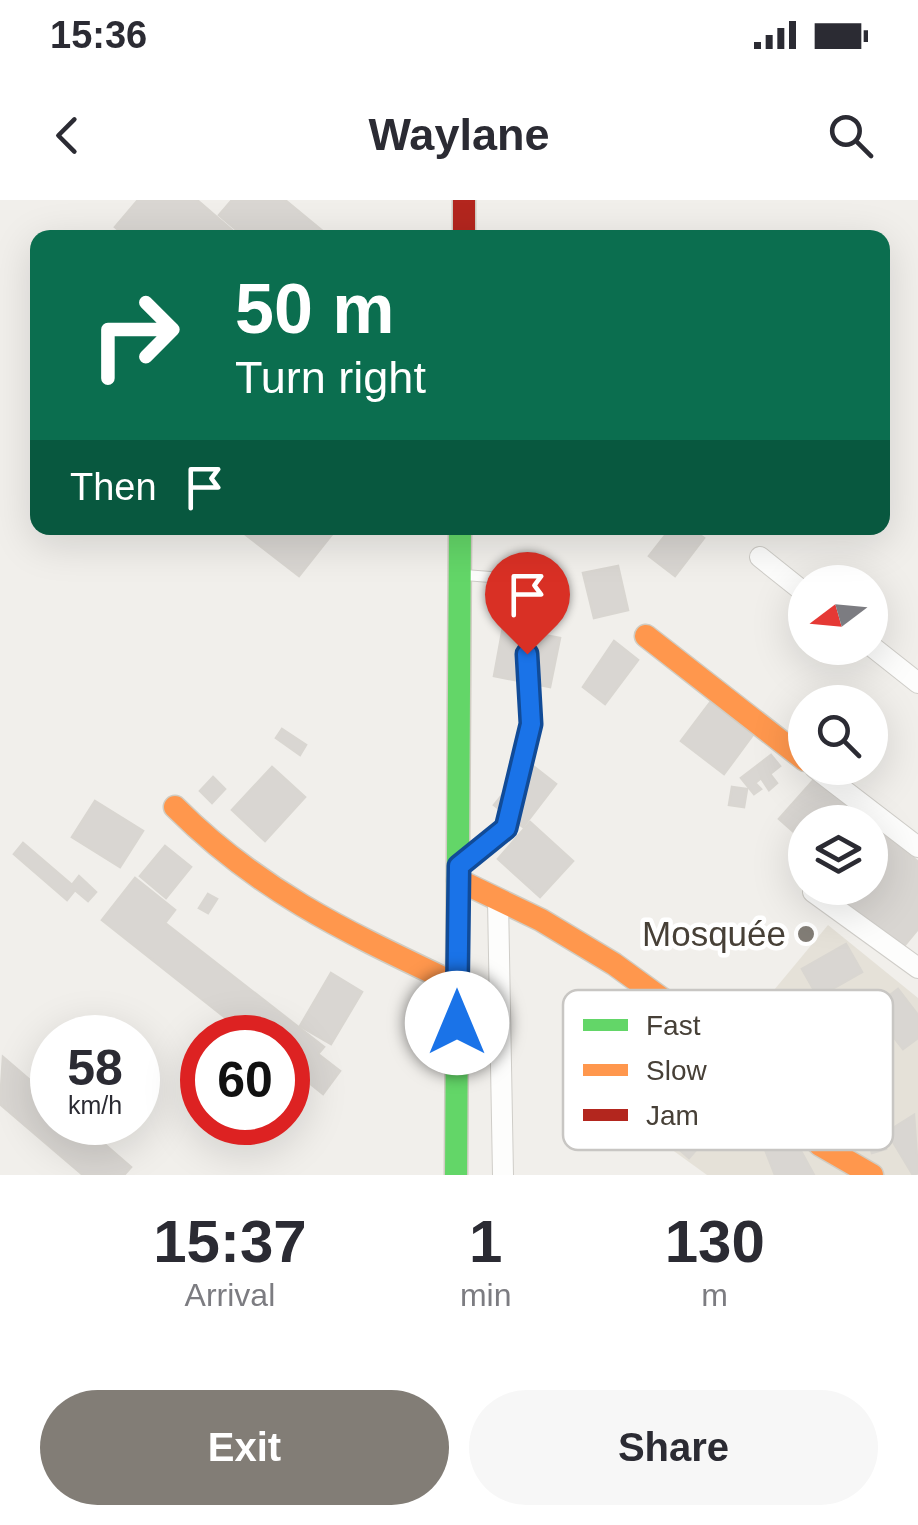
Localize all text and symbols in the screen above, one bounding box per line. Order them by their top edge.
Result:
text: 15:36 [50,14,147,56]
icon: back [40,108,95,163]
icon: search [823,108,878,163]
text: Waylane [369,109,549,160]
icon: right [70,270,200,400]
text: 50 m [235,270,395,348]
text: Turn right [235,352,426,403]
icon: arrive [177,460,232,515]
text: Then [70,466,157,508]
pin [485,552,570,655]
north arrow [788,565,888,665]
map controls [788,565,888,905]
icon: arrive [500,567,555,622]
button: search [788,685,888,785]
button: layers [788,805,888,905]
place label: Mosquée [642,914,786,953]
marker: Mosquée [795,923,817,945]
position arrow [405,971,509,1075]
legend [563,990,893,1150]
text: Fast [646,1010,701,1041]
speed limit sign: 60 [180,1015,310,1145]
text: 58 [67,1040,123,1096]
text: Slow [646,1055,707,1086]
text: km/h [68,1091,122,1119]
text: Jam [646,1100,699,1131]
text: 15:37 [153,1208,307,1275]
text: 1 [469,1208,502,1275]
text: 130 [665,1208,765,1275]
text: Arrival [185,1277,275,1313]
text: min [460,1277,511,1313]
text: m [701,1277,728,1313]
button: Exit [40,1390,449,1505]
button: Share [469,1390,878,1505]

